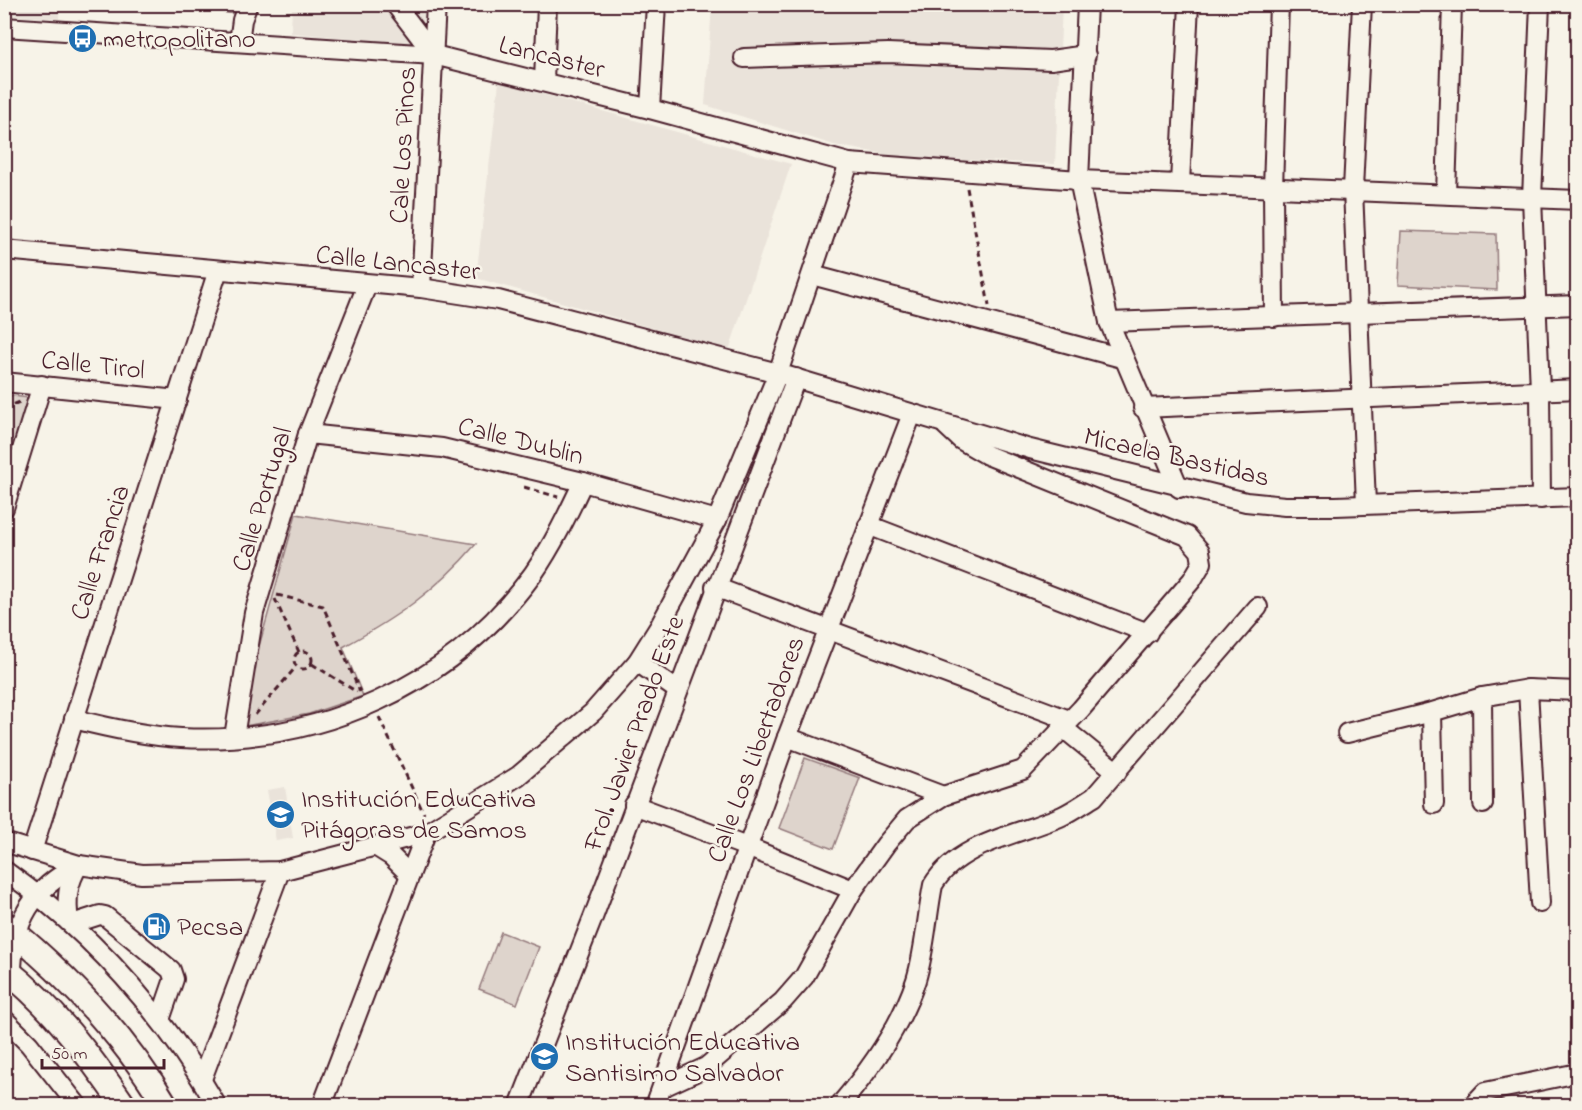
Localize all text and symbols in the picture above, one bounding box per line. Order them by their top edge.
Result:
place label: metropolitano [103,21,256,60]
bus stop icon: metropolitano [66,22,98,54]
street label: Lancaster [494,26,609,91]
street label: Cale Los Pinos [381,66,428,225]
street label: Calle Lancaster [314,236,482,293]
street label: Calle Tirol [39,342,146,391]
street label: Calle Dublin [453,408,588,477]
street label: Micaela Bastidas [1080,418,1273,499]
street label: Calle Portugal [223,423,304,577]
street label: Calle Francia [61,480,142,626]
street label: Frol. Javier Prado Este [574,610,696,858]
street label: Calle Los Libertadores [698,631,816,869]
place label: Institución Educativa Pitágoras de Samos [301,781,536,851]
school or university icon: Institución Educativa Pitágoras de Samos [264,798,296,830]
place label: Pecsa [177,909,243,948]
fuel station icon: Pecsa [140,910,172,942]
place label: Institución Educativa Santisimo Salvador [565,1024,800,1094]
scale bar [42,1032,164,1070]
school or university icon: Institución Educativa Santisimo Salvador [528,1041,560,1073]
text: 50 m [51,1042,88,1068]

